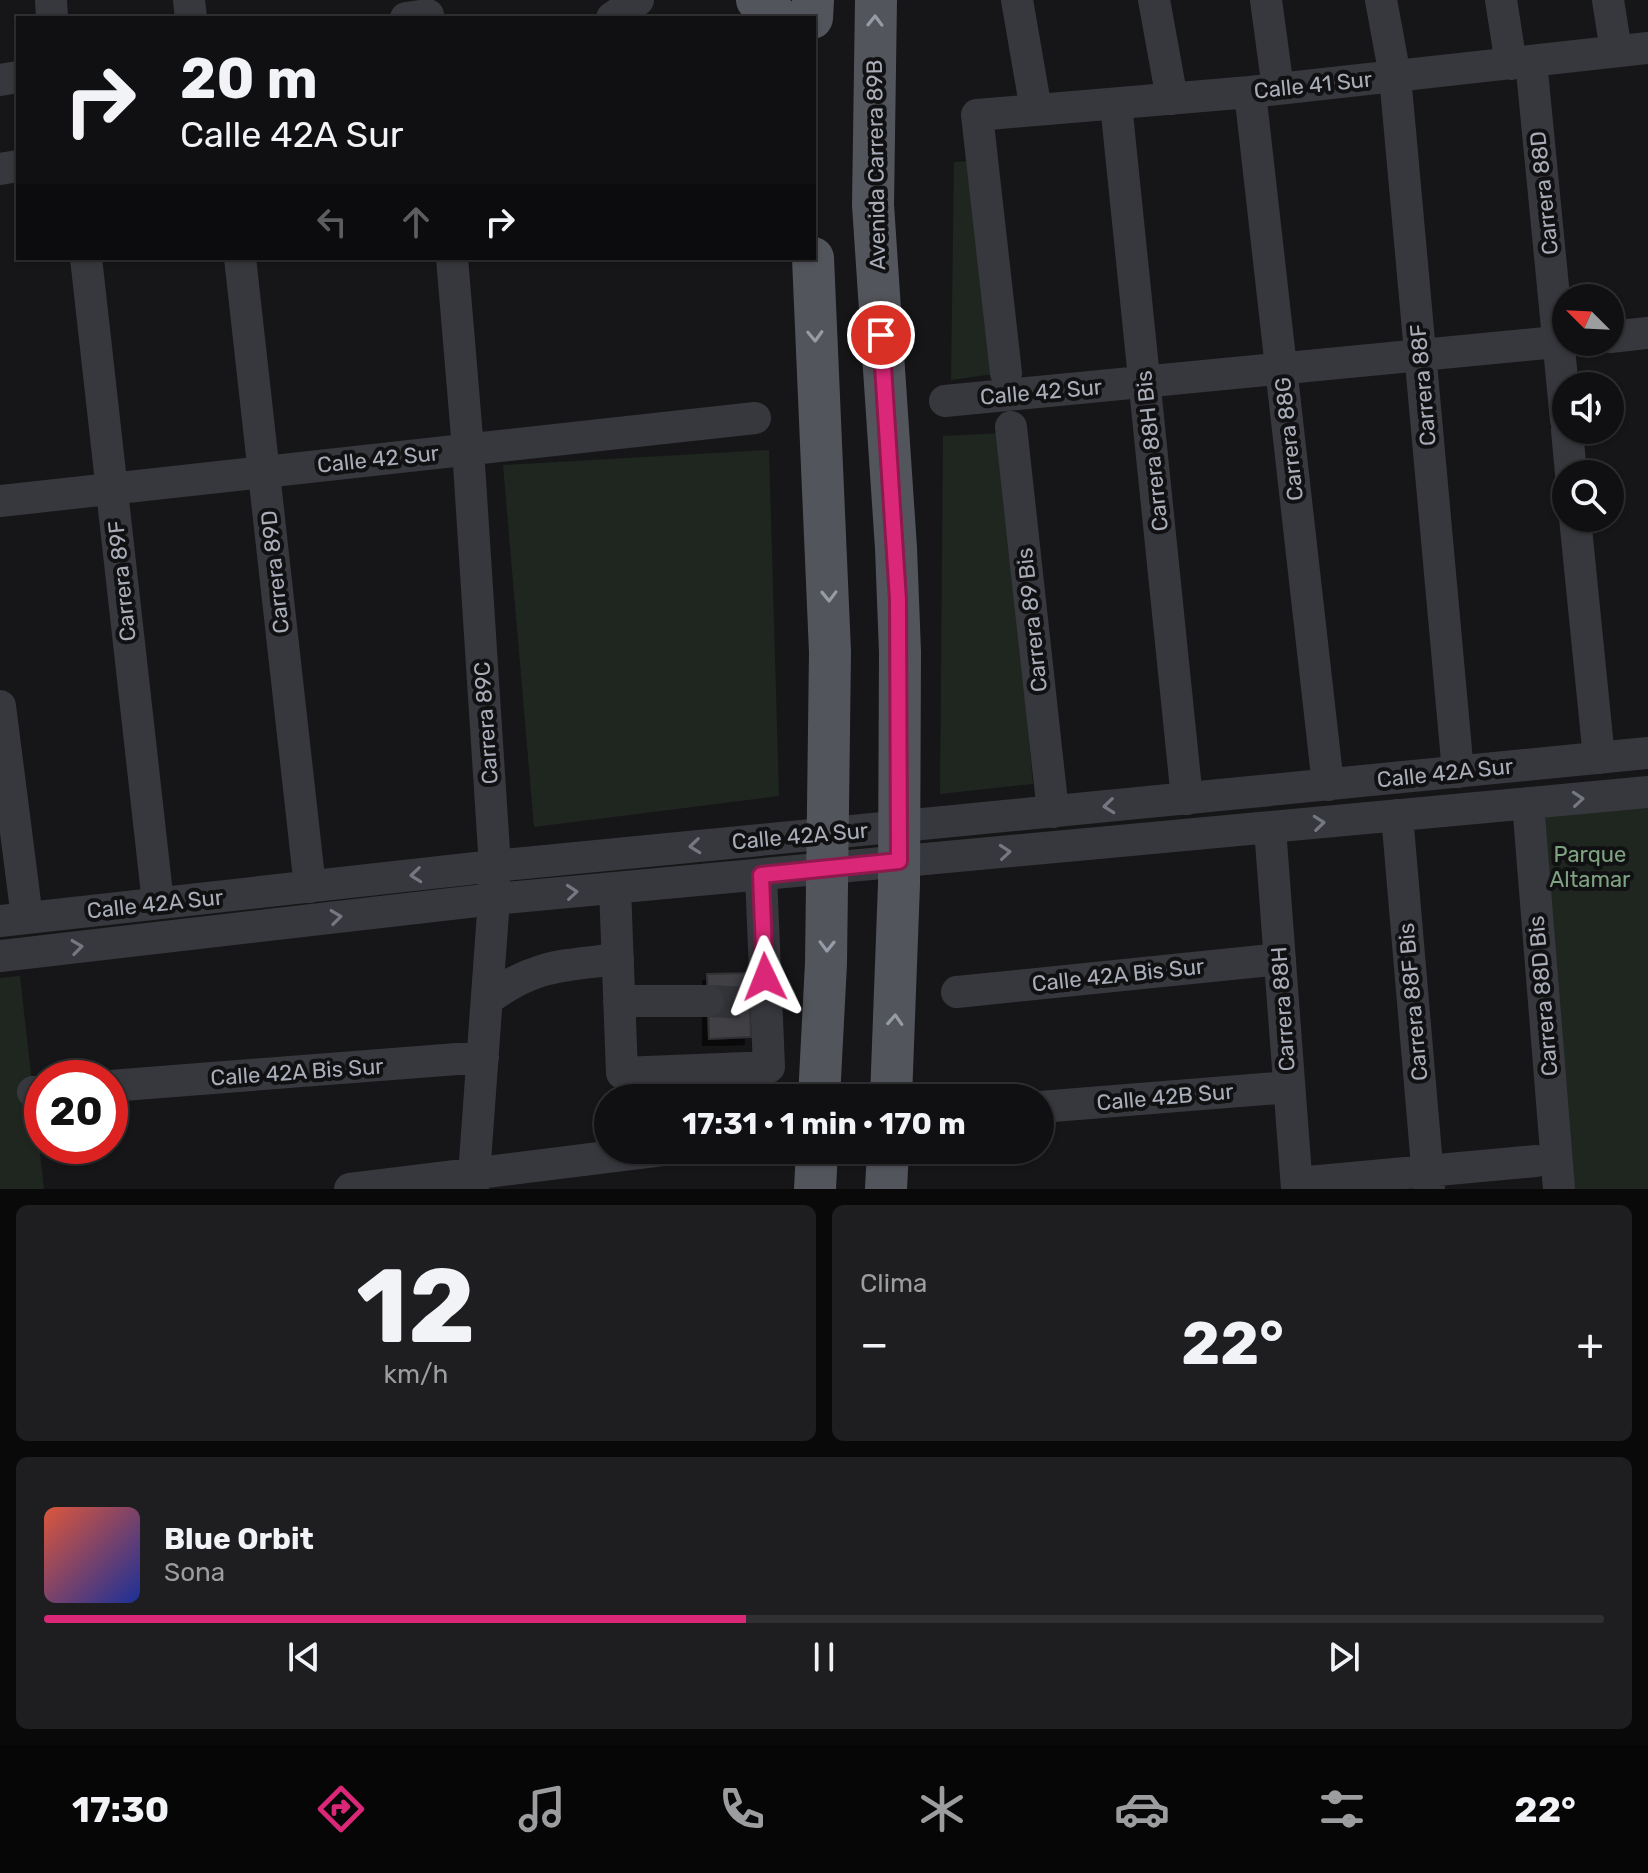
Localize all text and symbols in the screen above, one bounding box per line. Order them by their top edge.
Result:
one-way arrow [867,14,884,27]
text: 20 m [180,46,318,112]
icon: right [48,48,152,152]
street label: Avenida Carrera 89B [861,60,891,270]
street label: Calle 41 Sur [1253,65,1374,105]
text: Calle 42A Sur [180,113,404,156]
street label: Carrera 88D [1524,130,1564,256]
icon: left [310,200,354,244]
icon: ahead [394,200,438,244]
icon: right [478,200,522,244]
north arrow [1552,284,1624,356]
map controls [1552,284,1624,532]
pin [847,301,915,369]
icon: arrive [859,313,903,357]
street label: Carrera 88F [1404,323,1442,447]
one-way arrow [807,330,824,343]
street label: Carrera 88H Bis [1130,369,1174,533]
button: sound [1552,372,1624,444]
street label: Calle 42 Sur [979,373,1104,411]
street label: Carrera 88G [1269,376,1309,502]
street label: Calle 42 Sur [316,439,441,479]
button: search [1552,460,1624,532]
street label: Carrera 89D [255,509,295,635]
street label: Carrera 89F [102,519,142,643]
street label: Carrera 89 Bis [1011,546,1053,694]
one-way arrow [820,590,837,603]
street label: Carrera 89C [468,661,504,785]
street label: Calle 42A Sur [1376,752,1515,794]
one-way arrow [1572,790,1585,807]
one-way arrow [1102,798,1115,815]
one-way arrow [1313,814,1326,831]
street label: Calle 42A Sur [731,817,870,855]
one-way arrow [688,837,701,854]
park label: Parque Altamar [1550,841,1631,893]
one-way arrow [999,844,1012,861]
one-way arrow [409,866,422,883]
street label: Calle 42A Sur [86,883,225,925]
one-way arrow [566,884,579,901]
one-way arrow [330,909,343,926]
street label: Carrera 88D Bis [1523,915,1563,1077]
street label: Carrera 88F Bis [1393,922,1433,1082]
position arrow [723,935,807,1019]
one-way arrow [71,939,84,956]
one-way arrow [818,940,835,953]
street label: Carrera 88H [1265,946,1301,1072]
street label: Calle 42A Bis Sur [1030,952,1206,997]
one-way arrow [886,1013,903,1026]
street label: Calle 42A Bis Sur [210,1052,385,1092]
speed limit sign: 20 [24,1060,128,1164]
street label: Calle 42B Sur [1096,1078,1235,1116]
text: 17:31 · 1 min · 170 m [682,1106,966,1142]
text: 12 [356,1245,476,1368]
text: Clima [860,1268,927,1299]
text: 22° [1181,1308,1284,1379]
text: − [860,1318,889,1370]
text: + [1577,1318,1604,1370]
text: km/h [384,1359,448,1390]
text: Blue Orbit [164,1521,314,1557]
text: Sona [164,1557,225,1588]
icon: previous [282,1635,326,1679]
icon: pause [802,1635,846,1679]
icon: next [1322,1635,1366,1679]
icon: directions [313,1781,369,1837]
icon: music [514,1781,570,1837]
icon: phone [714,1781,770,1837]
icon: climate [914,1781,970,1837]
icon: car [1114,1781,1170,1837]
icon: filters [1314,1781,1370,1837]
text: 17:30 [72,1788,169,1831]
text: 22° [1514,1788,1576,1831]

